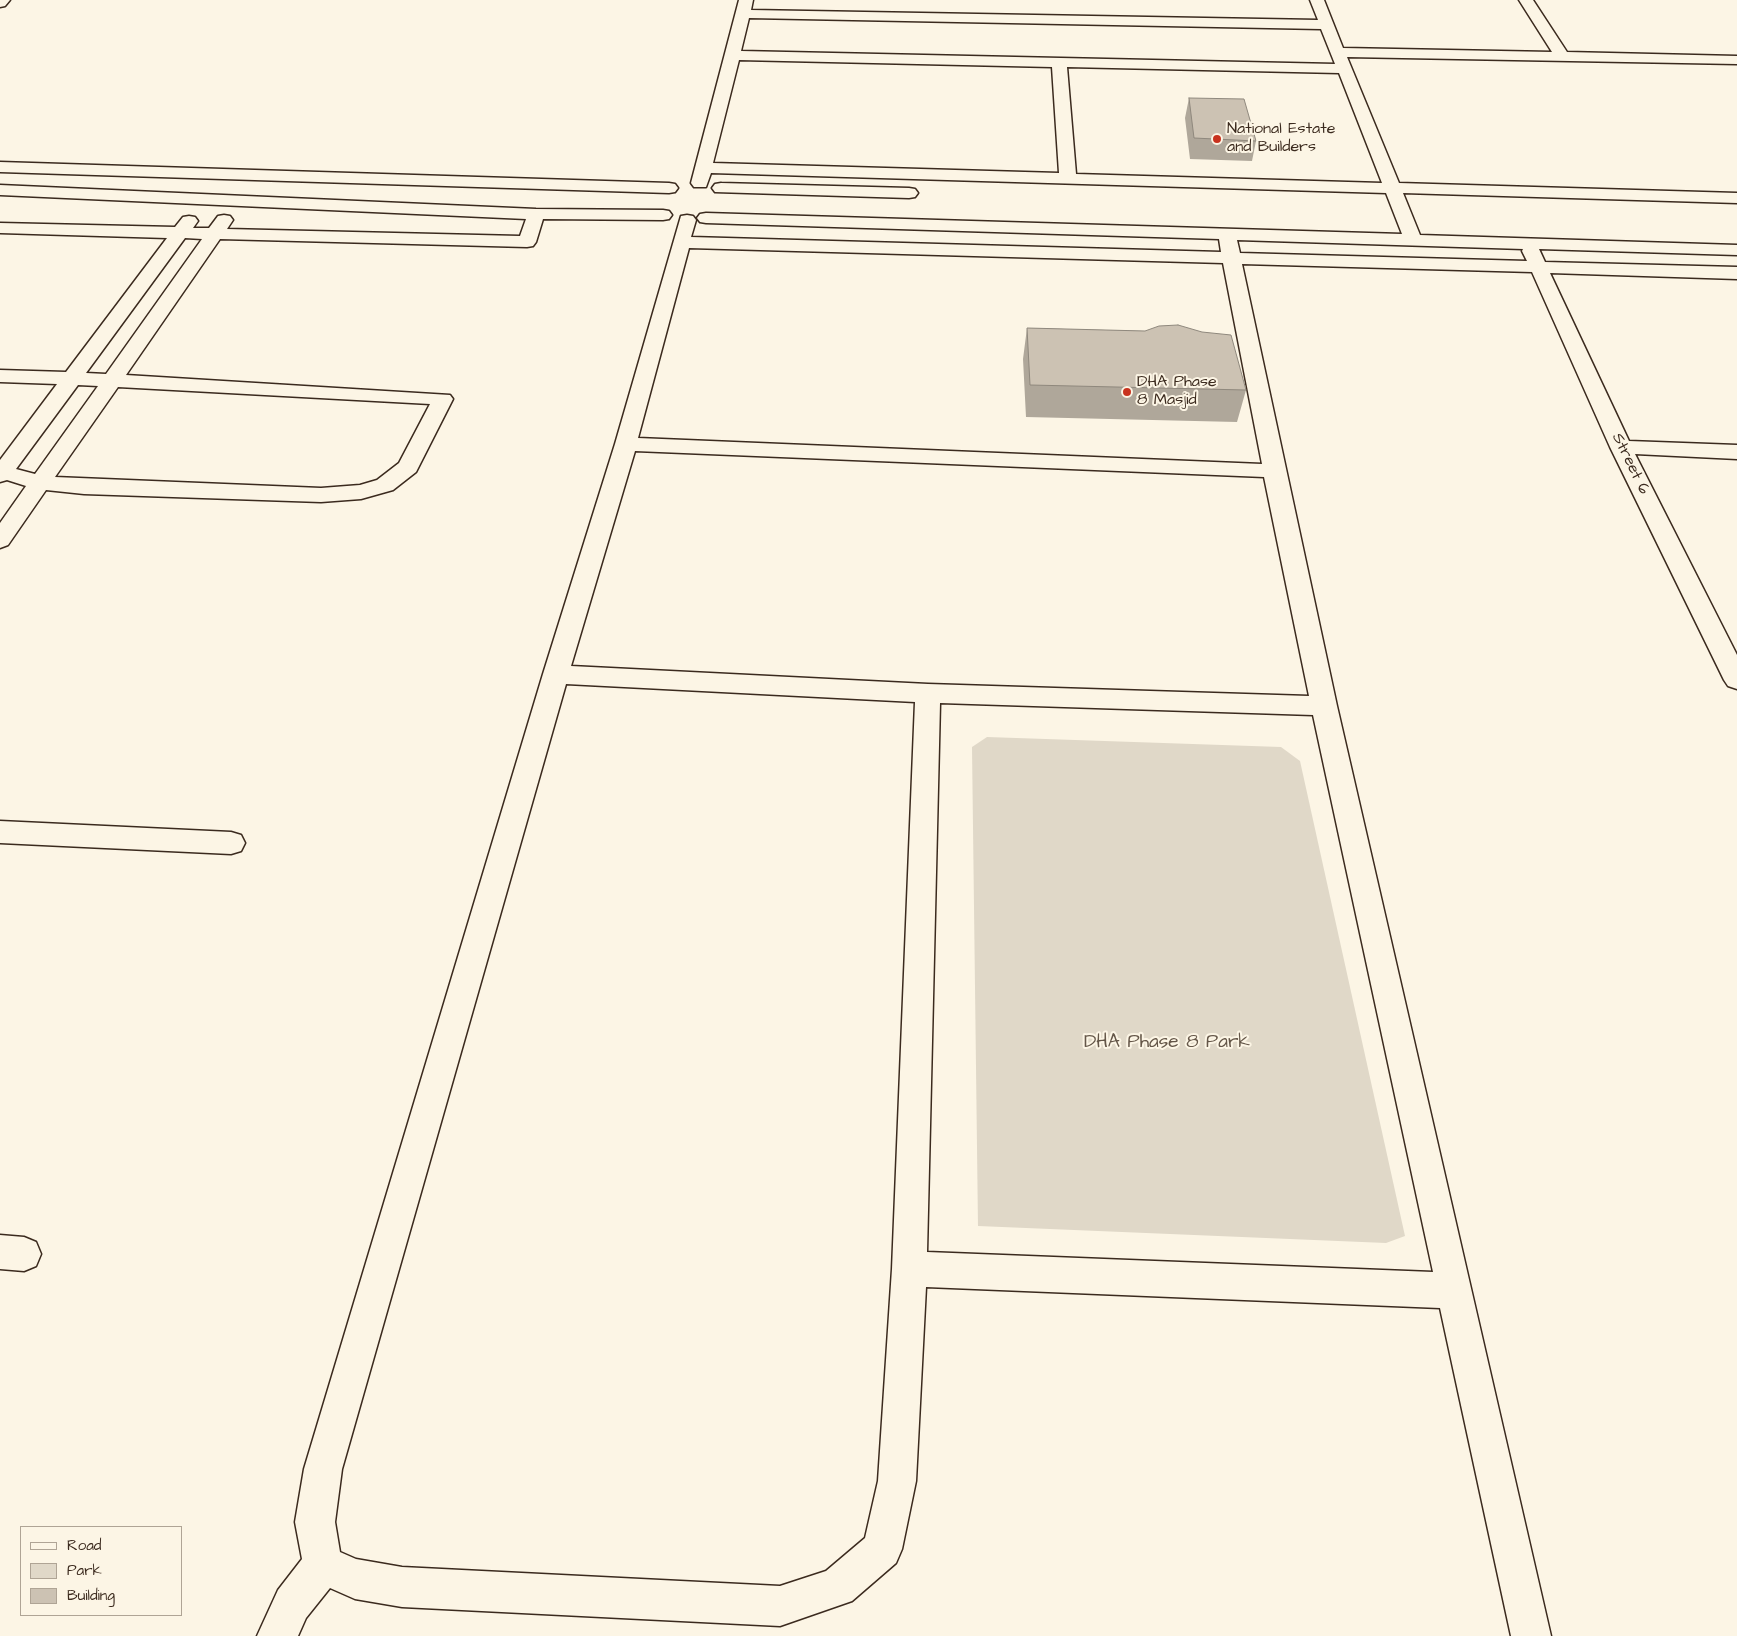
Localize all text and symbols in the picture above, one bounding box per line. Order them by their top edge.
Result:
place label: National Estate and Builders [1227,120,1335,158]
marker: National Estate and Builders [1211,133,1223,145]
place label: DHA Phase 8 Masjid [1137,373,1217,411]
marker: DHA Phase 8 Masjid [1121,386,1133,398]
street label: Street 6 [1607,430,1653,498]
park label: DHA Phase 8 Park [1084,1032,1250,1054]
legend [20,1526,182,1616]
text: Road [67,1535,101,1556]
text: Park [67,1560,102,1581]
text: Building [67,1585,115,1606]

